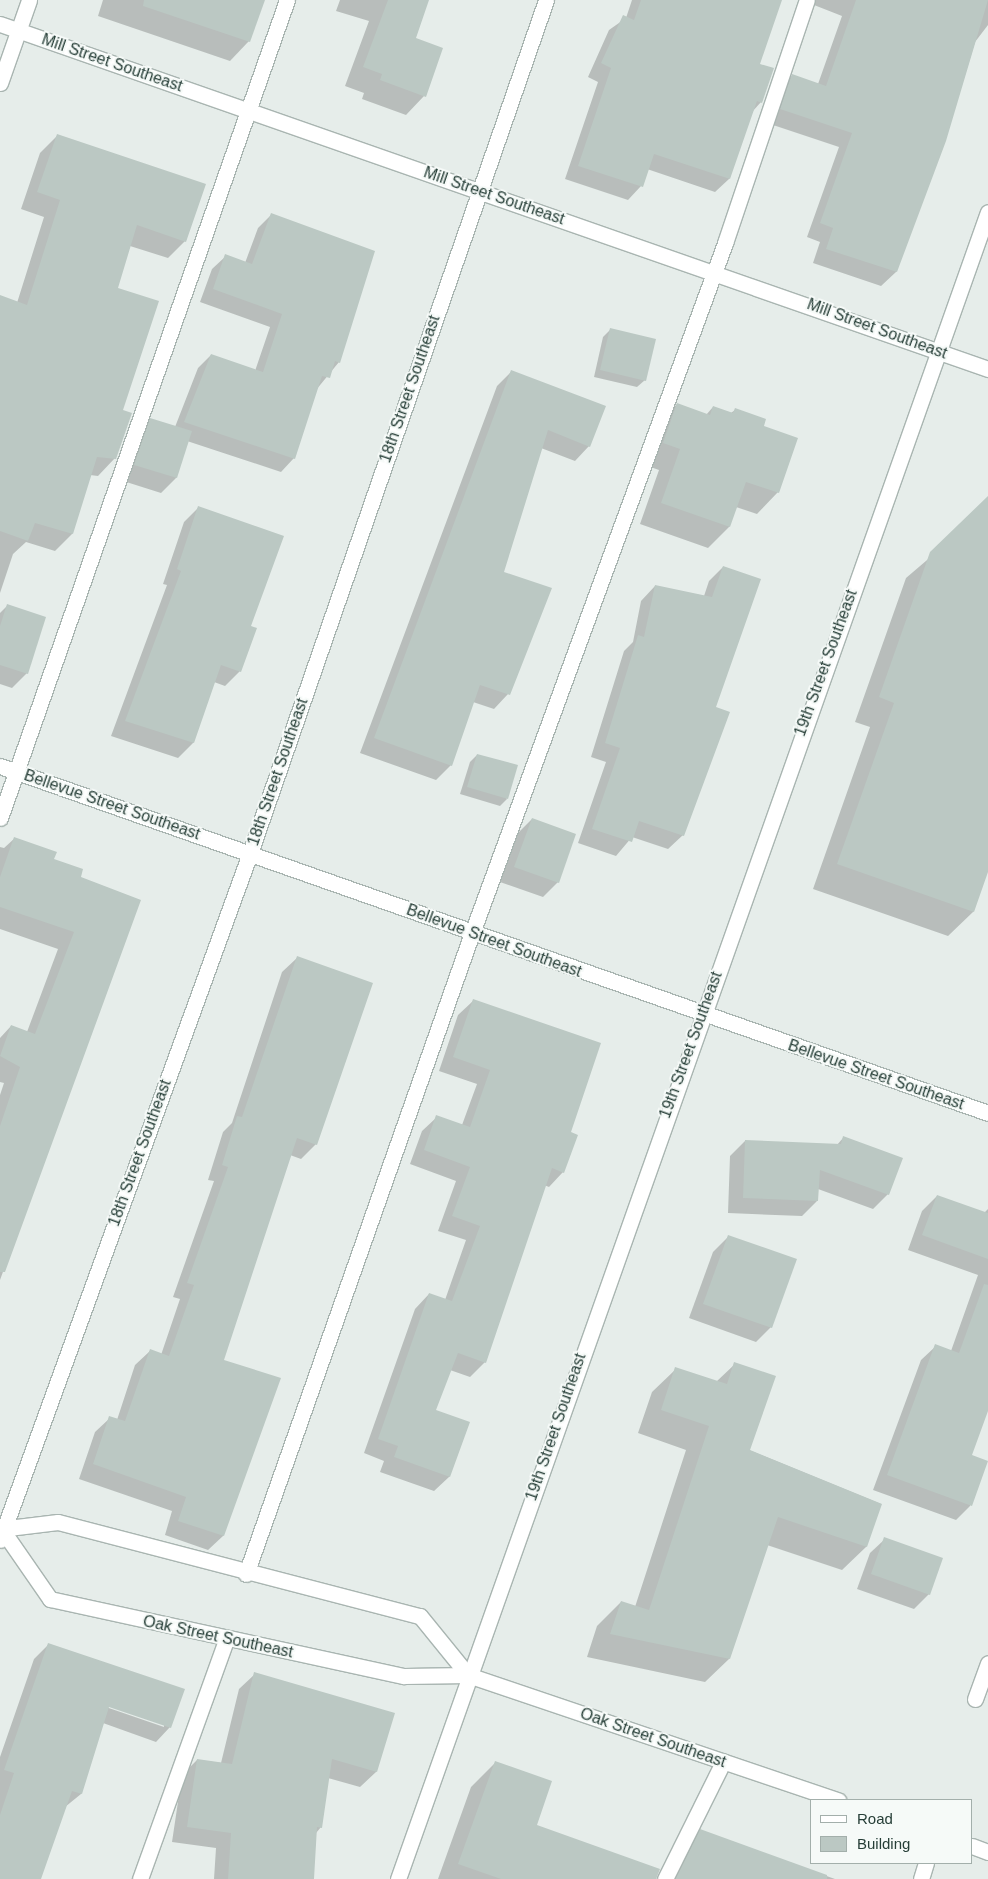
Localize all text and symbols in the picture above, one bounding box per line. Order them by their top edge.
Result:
street label: Mill Street Southeast [39,30,185,96]
street label: Mill Street Southeast [421,163,567,229]
street label: Mill Street Southeast [804,295,950,363]
street label: 18th Street Southeast [376,313,444,465]
street label: 19th Street Southeast [791,587,861,739]
street label: 18th Street Southeast [244,696,312,848]
street label: Bellevue Street Southeast [21,766,203,844]
street label: Bellevue Street Southeast [404,900,584,982]
street label: 19th Street Southeast [656,969,726,1121]
street label: Bellevue Street Southeast [785,1036,967,1114]
street label: 18th Street Southeast [105,1077,175,1229]
street label: 19th Street Southeast [522,1351,590,1503]
street label: Oak Street Southeast [141,1612,295,1662]
street label: Oak Street Southeast [578,1704,728,1772]
legend [810,1799,973,1864]
text: Road [857,1810,893,1827]
text: Building [857,1835,910,1852]

